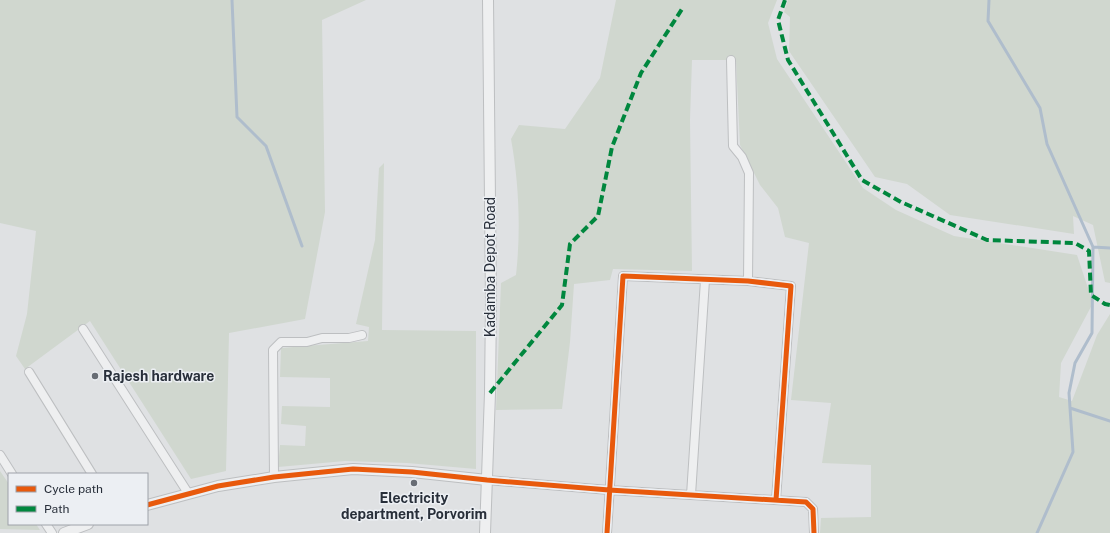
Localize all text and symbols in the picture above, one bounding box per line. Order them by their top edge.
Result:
street label: Kadamba Depot Road [482,197,498,337]
place label: Rajesh hardware [103,368,214,384]
marker: Rajesh hardware [90,371,100,381]
legend [8,473,148,525]
marker: Electricity department, Porvorim [409,478,419,488]
text: Cycle path [44,482,103,496]
place label: Electricity department, Porvorim [341,490,487,522]
text: Path [44,502,70,516]

